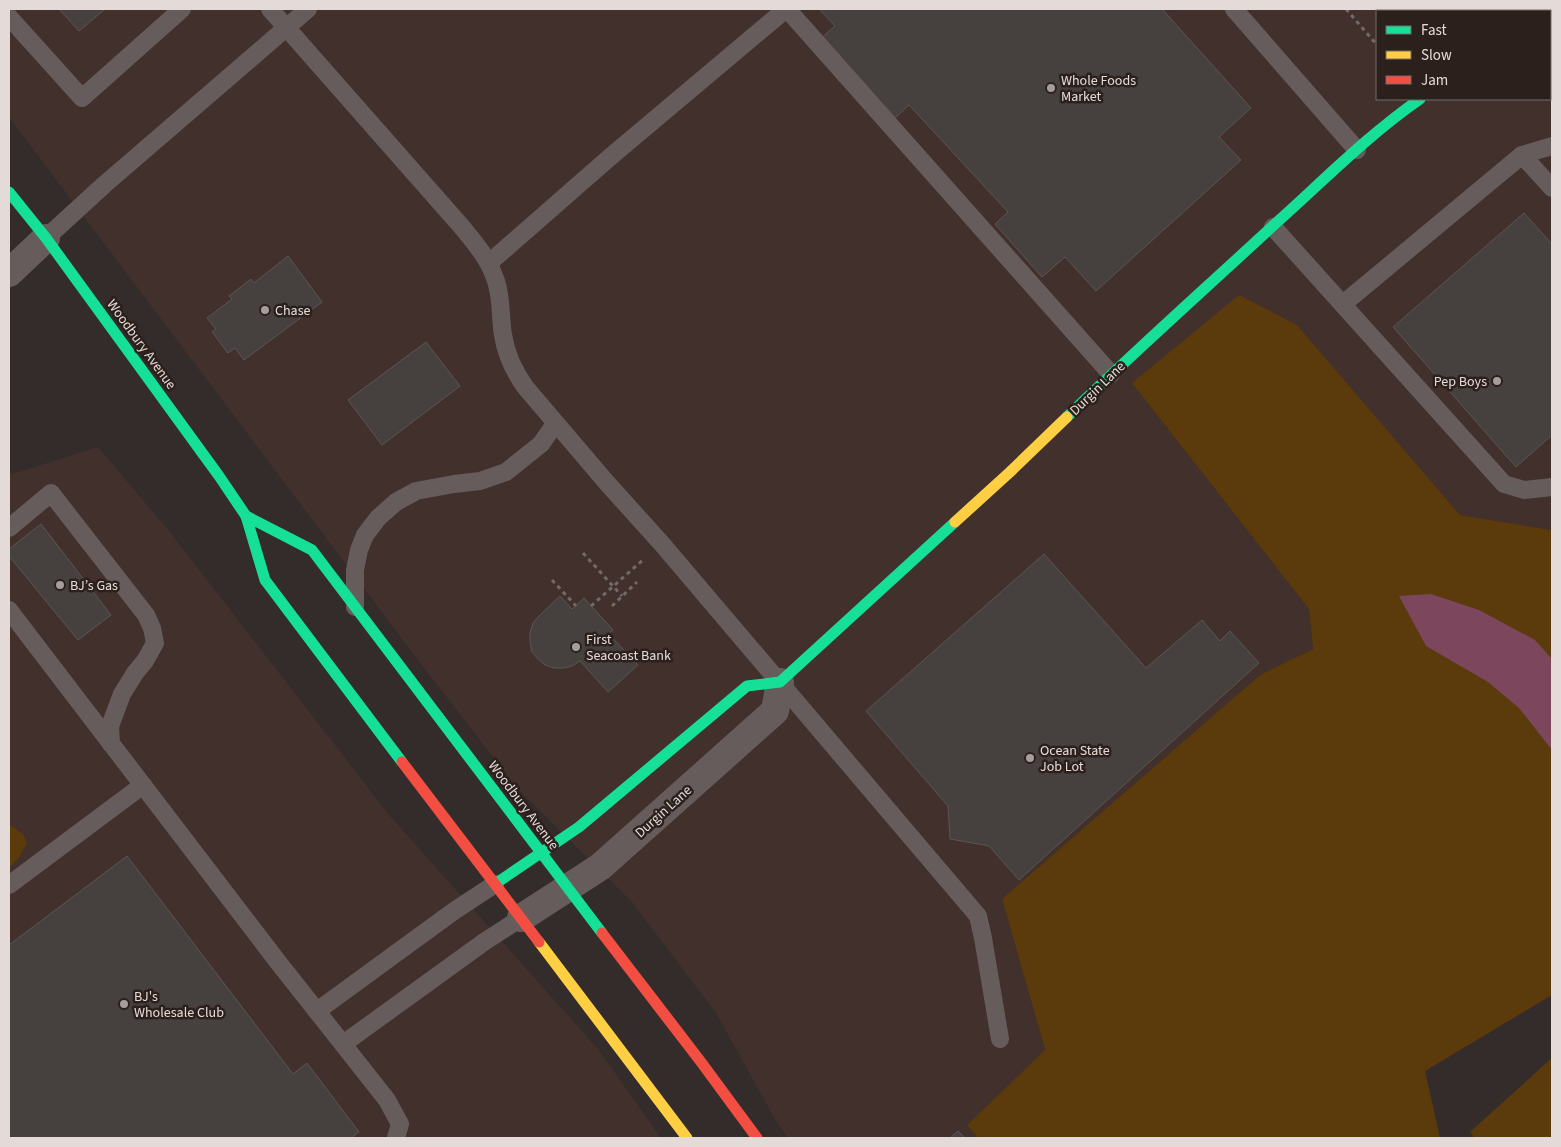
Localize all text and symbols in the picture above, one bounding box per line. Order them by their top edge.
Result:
legend [1376,10,1551,100]
text: Fast [1421,20,1447,41]
text: Slow [1421,45,1452,66]
text: Jam [1421,70,1448,91]
place label: Whole Foods Market [1061,71,1136,107]
marker: Whole Foods Market [1045,82,1057,94]
street label: Woodbury Avenue [102,295,181,394]
place label: Chase [275,301,311,321]
marker: Chase [259,304,271,316]
street label: Durgin Lane [1065,357,1130,420]
place label: Pep Boys [1434,372,1487,392]
marker: Pep Boys [1491,375,1503,387]
place label: BJ’s Gas [70,576,118,596]
marker: BJ’s Gas [54,579,66,591]
place label: First Seacoast Bank [586,630,671,666]
marker: First Seacoast Bank [570,641,582,653]
place label: Ocean State Job Lot [1040,741,1110,777]
marker: Ocean State Job Lot [1024,752,1036,764]
street label: Woodbury Avenue [483,757,563,854]
street label: Durgin Lane [631,781,697,843]
place label: BJ's Wholesale Club [134,987,224,1023]
marker: BJ's Wholesale Club [118,998,130,1010]

